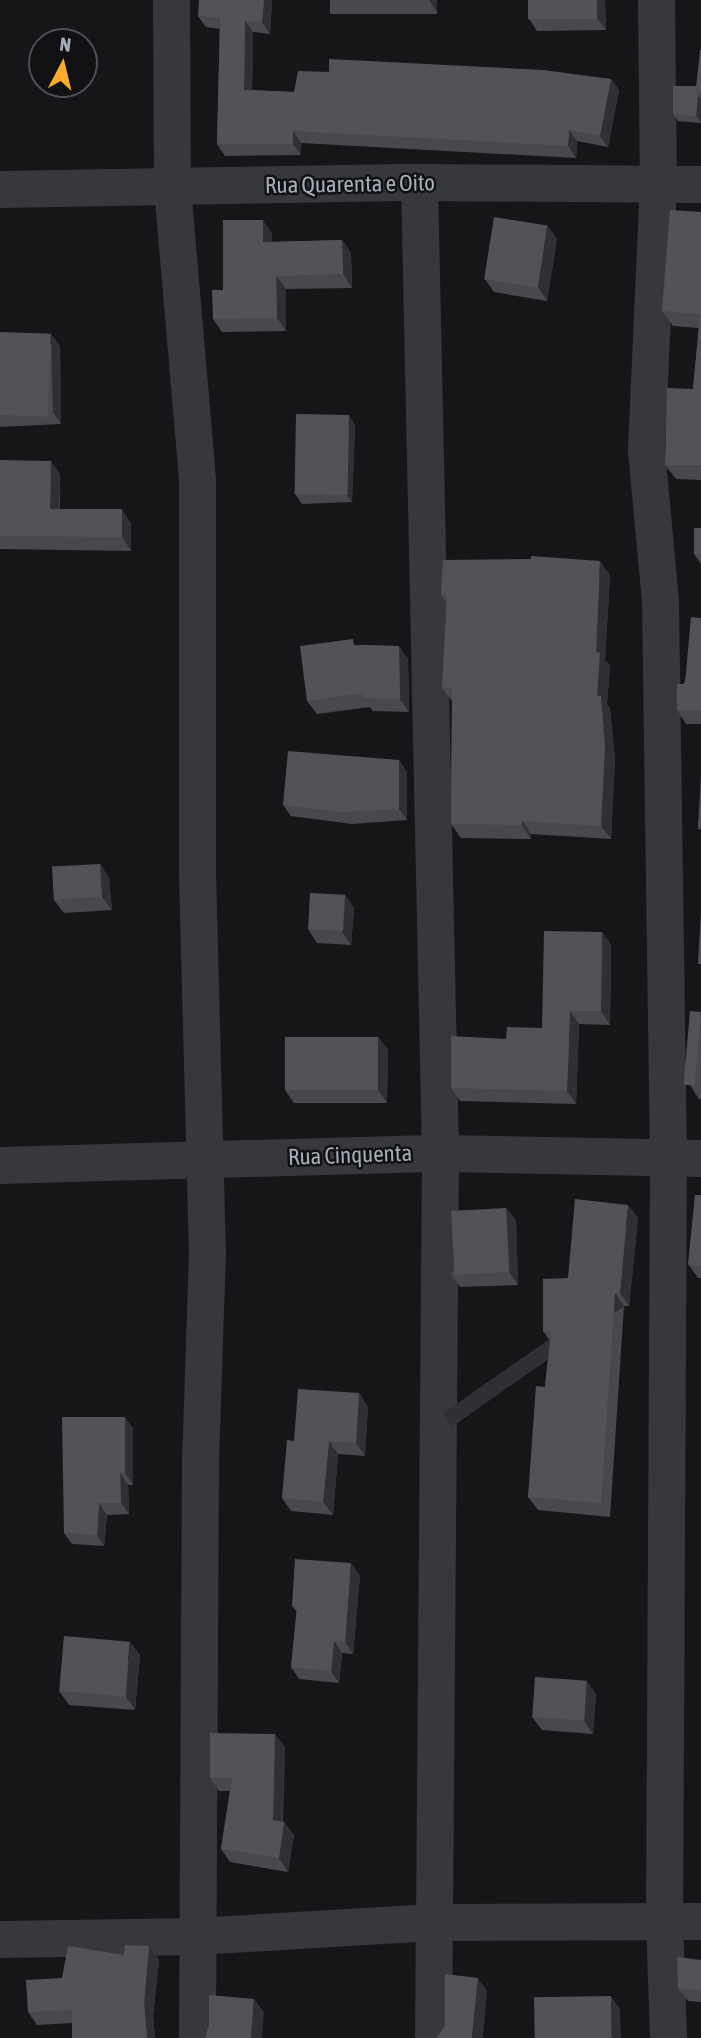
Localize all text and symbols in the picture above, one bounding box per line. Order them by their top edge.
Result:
north arrow [28,28,98,98]
text: N [58,33,72,56]
street label: Rua Quarenta e Oito [265,169,435,199]
street label: Rua Cinquenta [287,1139,413,1171]

